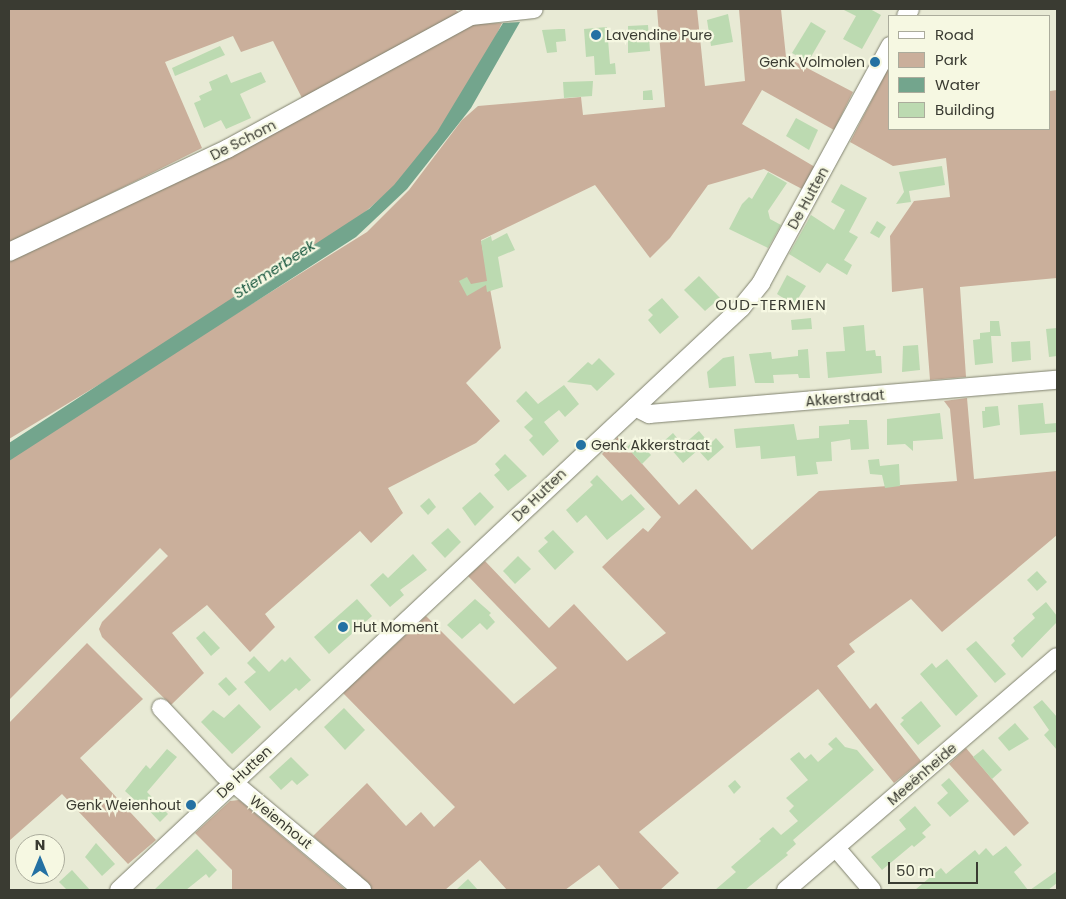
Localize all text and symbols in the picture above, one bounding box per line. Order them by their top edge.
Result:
legend [888,15,1051,130]
text: Road [935,24,974,45]
place label: Lavendine Pure [606,27,712,43]
marker: Lavendine Pure [590,29,602,41]
text: Park [935,49,967,70]
place label: Genk Volmolen [759,54,865,70]
marker: Genk Volmolen [869,56,881,68]
text: Water [935,74,980,95]
text: Building [935,99,995,120]
street label: De Schom [207,116,279,164]
street label: De Hutten [784,164,832,232]
water label: Stiemerbeek [230,236,318,302]
district label: OUD-TERMIEN [714,296,828,314]
street label: Akkerstraat [805,386,885,410]
place label: Genk Akkerstraat [591,437,710,453]
marker: Genk Akkerstraat [575,439,587,451]
street label: De Hutten [508,465,570,525]
place label: Hut Moment [353,619,439,635]
marker: Hut Moment [337,621,349,633]
street label: Meeënheide [884,739,960,809]
street label: De Hutten [213,742,275,802]
street label: Weienhout [246,792,316,852]
place label: Genk Weienhout [66,797,181,813]
marker: Genk Weienhout [185,799,197,811]
north arrow [15,834,65,884]
text: N [35,835,45,855]
scale bar [891,852,981,884]
text: 50 m [896,860,934,881]

